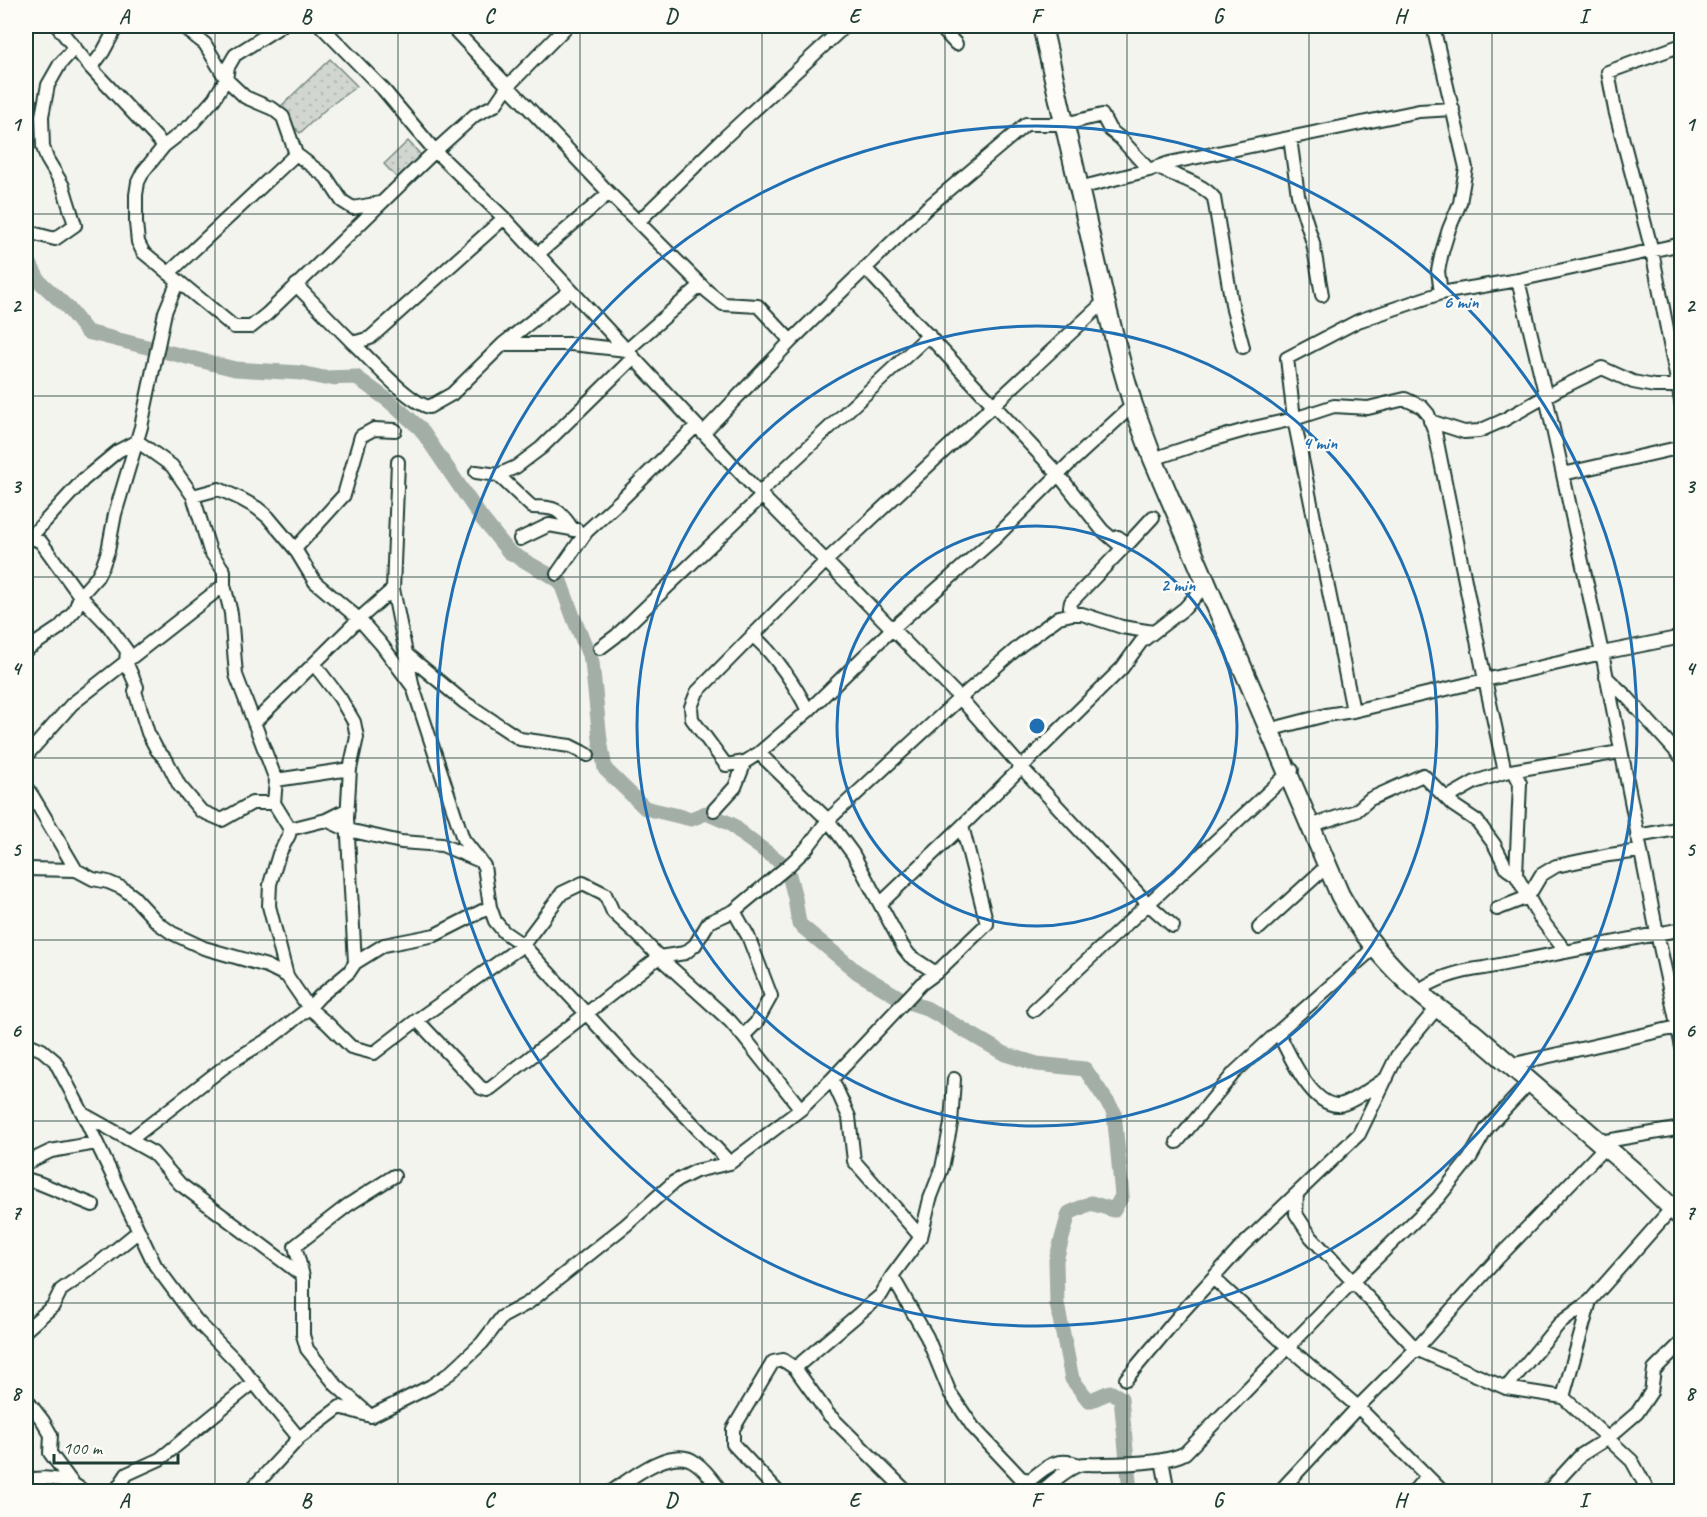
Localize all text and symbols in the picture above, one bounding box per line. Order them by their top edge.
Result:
text: A [119,4,131,29]
text: B [301,4,313,29]
text: C [484,4,496,29]
text: D [665,4,679,29]
text: E [849,4,863,29]
text: F [1031,4,1045,29]
text: G [1213,4,1226,29]
text: H [1394,4,1409,29]
text: I [1579,4,1592,29]
text: 1 [12,112,23,137]
text: 1 [1686,112,1697,137]
text: 6 min [1444,291,1479,313]
text: 2 [12,293,23,318]
text: 2 [1686,293,1697,318]
text: 4 min [1303,432,1338,454]
text: 3 [12,474,23,499]
text: 3 [1686,474,1697,499]
text: 2 min [1161,574,1196,596]
text: 4 [12,656,24,681]
text: 4 [1686,656,1698,681]
centre of rings [1027,716,1047,736]
text: 5 [12,837,23,862]
text: 5 [1686,837,1697,862]
text: 6 [11,1018,22,1043]
text: 6 [1685,1018,1696,1043]
text: 7 [12,1200,23,1225]
text: 7 [1686,1200,1697,1225]
text: 8 [12,1381,24,1406]
text: 8 [1686,1381,1698,1406]
scale bar [54,1427,178,1465]
text: 100 m [63,1437,104,1459]
text: A [119,1488,131,1513]
text: B [301,1488,313,1513]
text: C [484,1488,496,1513]
text: D [665,1488,679,1513]
text: E [849,1488,863,1513]
text: F [1031,1488,1045,1513]
text: G [1213,1488,1226,1513]
text: H [1394,1488,1409,1513]
text: I [1579,1488,1592,1513]

